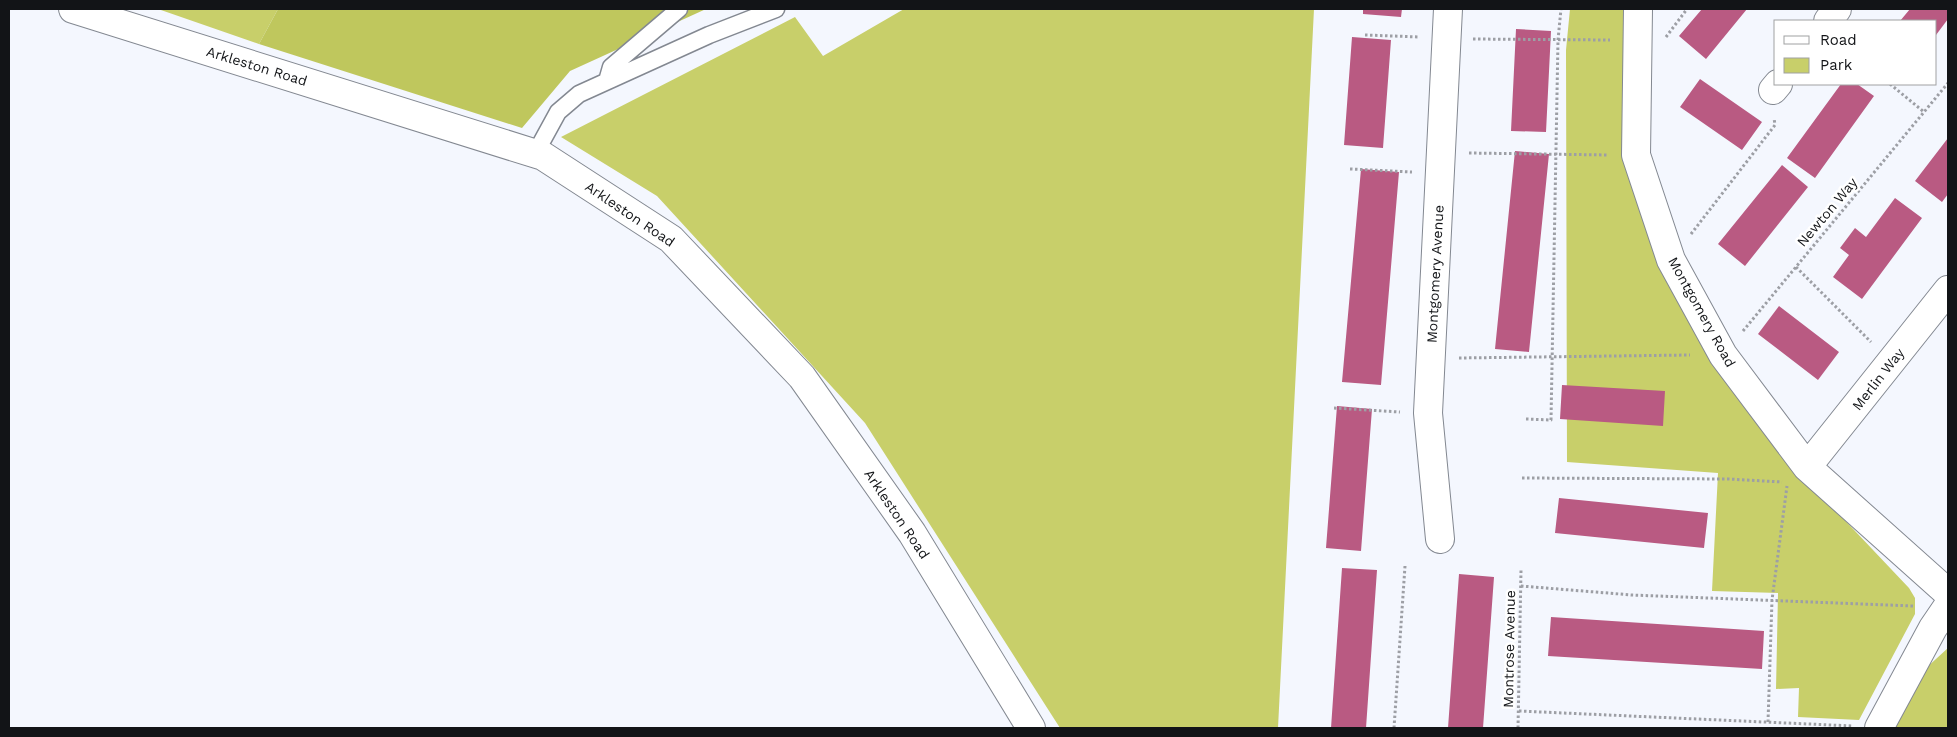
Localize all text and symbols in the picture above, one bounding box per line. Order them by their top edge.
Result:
legend [1774,20,1937,85]
text: Road [1820,31,1857,49]
street label: Arkleston Road [205,43,309,89]
text: Park [1820,56,1853,74]
street label: Newton Way [1794,174,1861,250]
street label: Arkleston Road [582,178,678,250]
street label: Montgomery Avenue [1423,205,1447,343]
street label: Montgomery Road [1665,254,1739,370]
street label: Merlin Way [1849,344,1908,413]
street label: Arkleston Road [861,466,933,562]
street label: Montrose Avenue [1500,590,1518,708]

